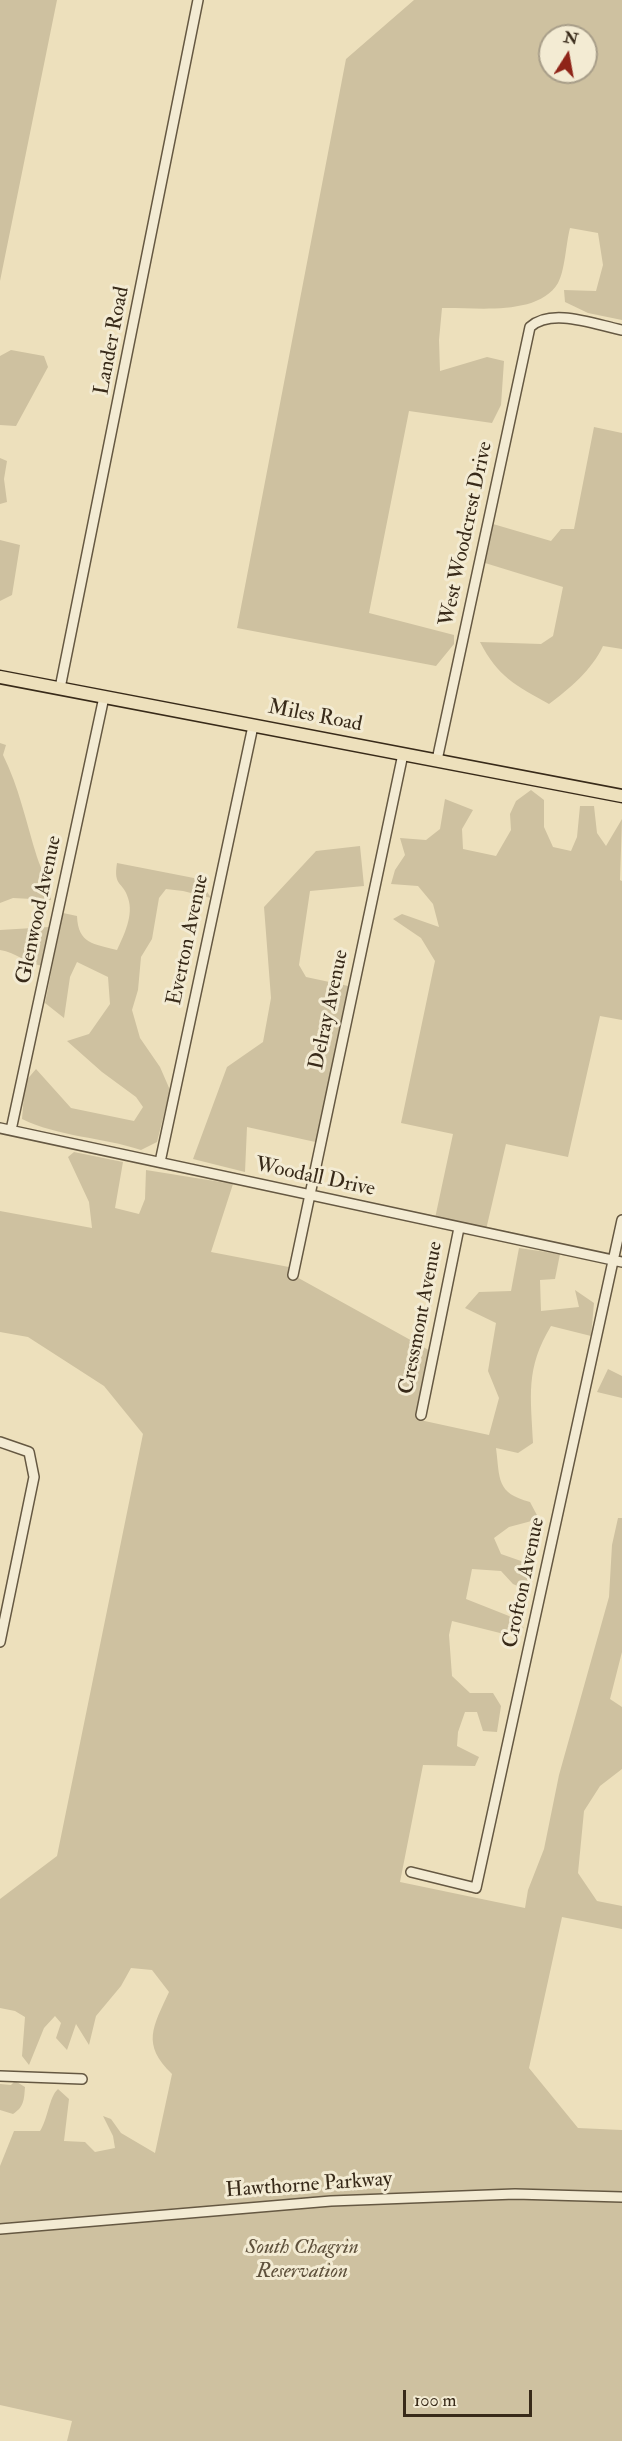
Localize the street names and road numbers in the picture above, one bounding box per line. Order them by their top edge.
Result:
street label: Lander Road [90,285,136,397]
street label: West Woodcrest Drive [435,439,499,629]
street label: Miles Road [266,696,364,738]
street label: Glenwood Avenue [12,834,68,986]
street label: Everton Avenue [163,872,215,1008]
street label: Delray Avenue [305,948,355,1072]
street label: Woodall Drive [253,1153,377,1203]
street label: Cressmont Avenue [395,1239,449,1397]
street label: Crofton Avenue [499,1515,551,1651]
street label: Hawthorne Parkway [225,2168,393,2204]

